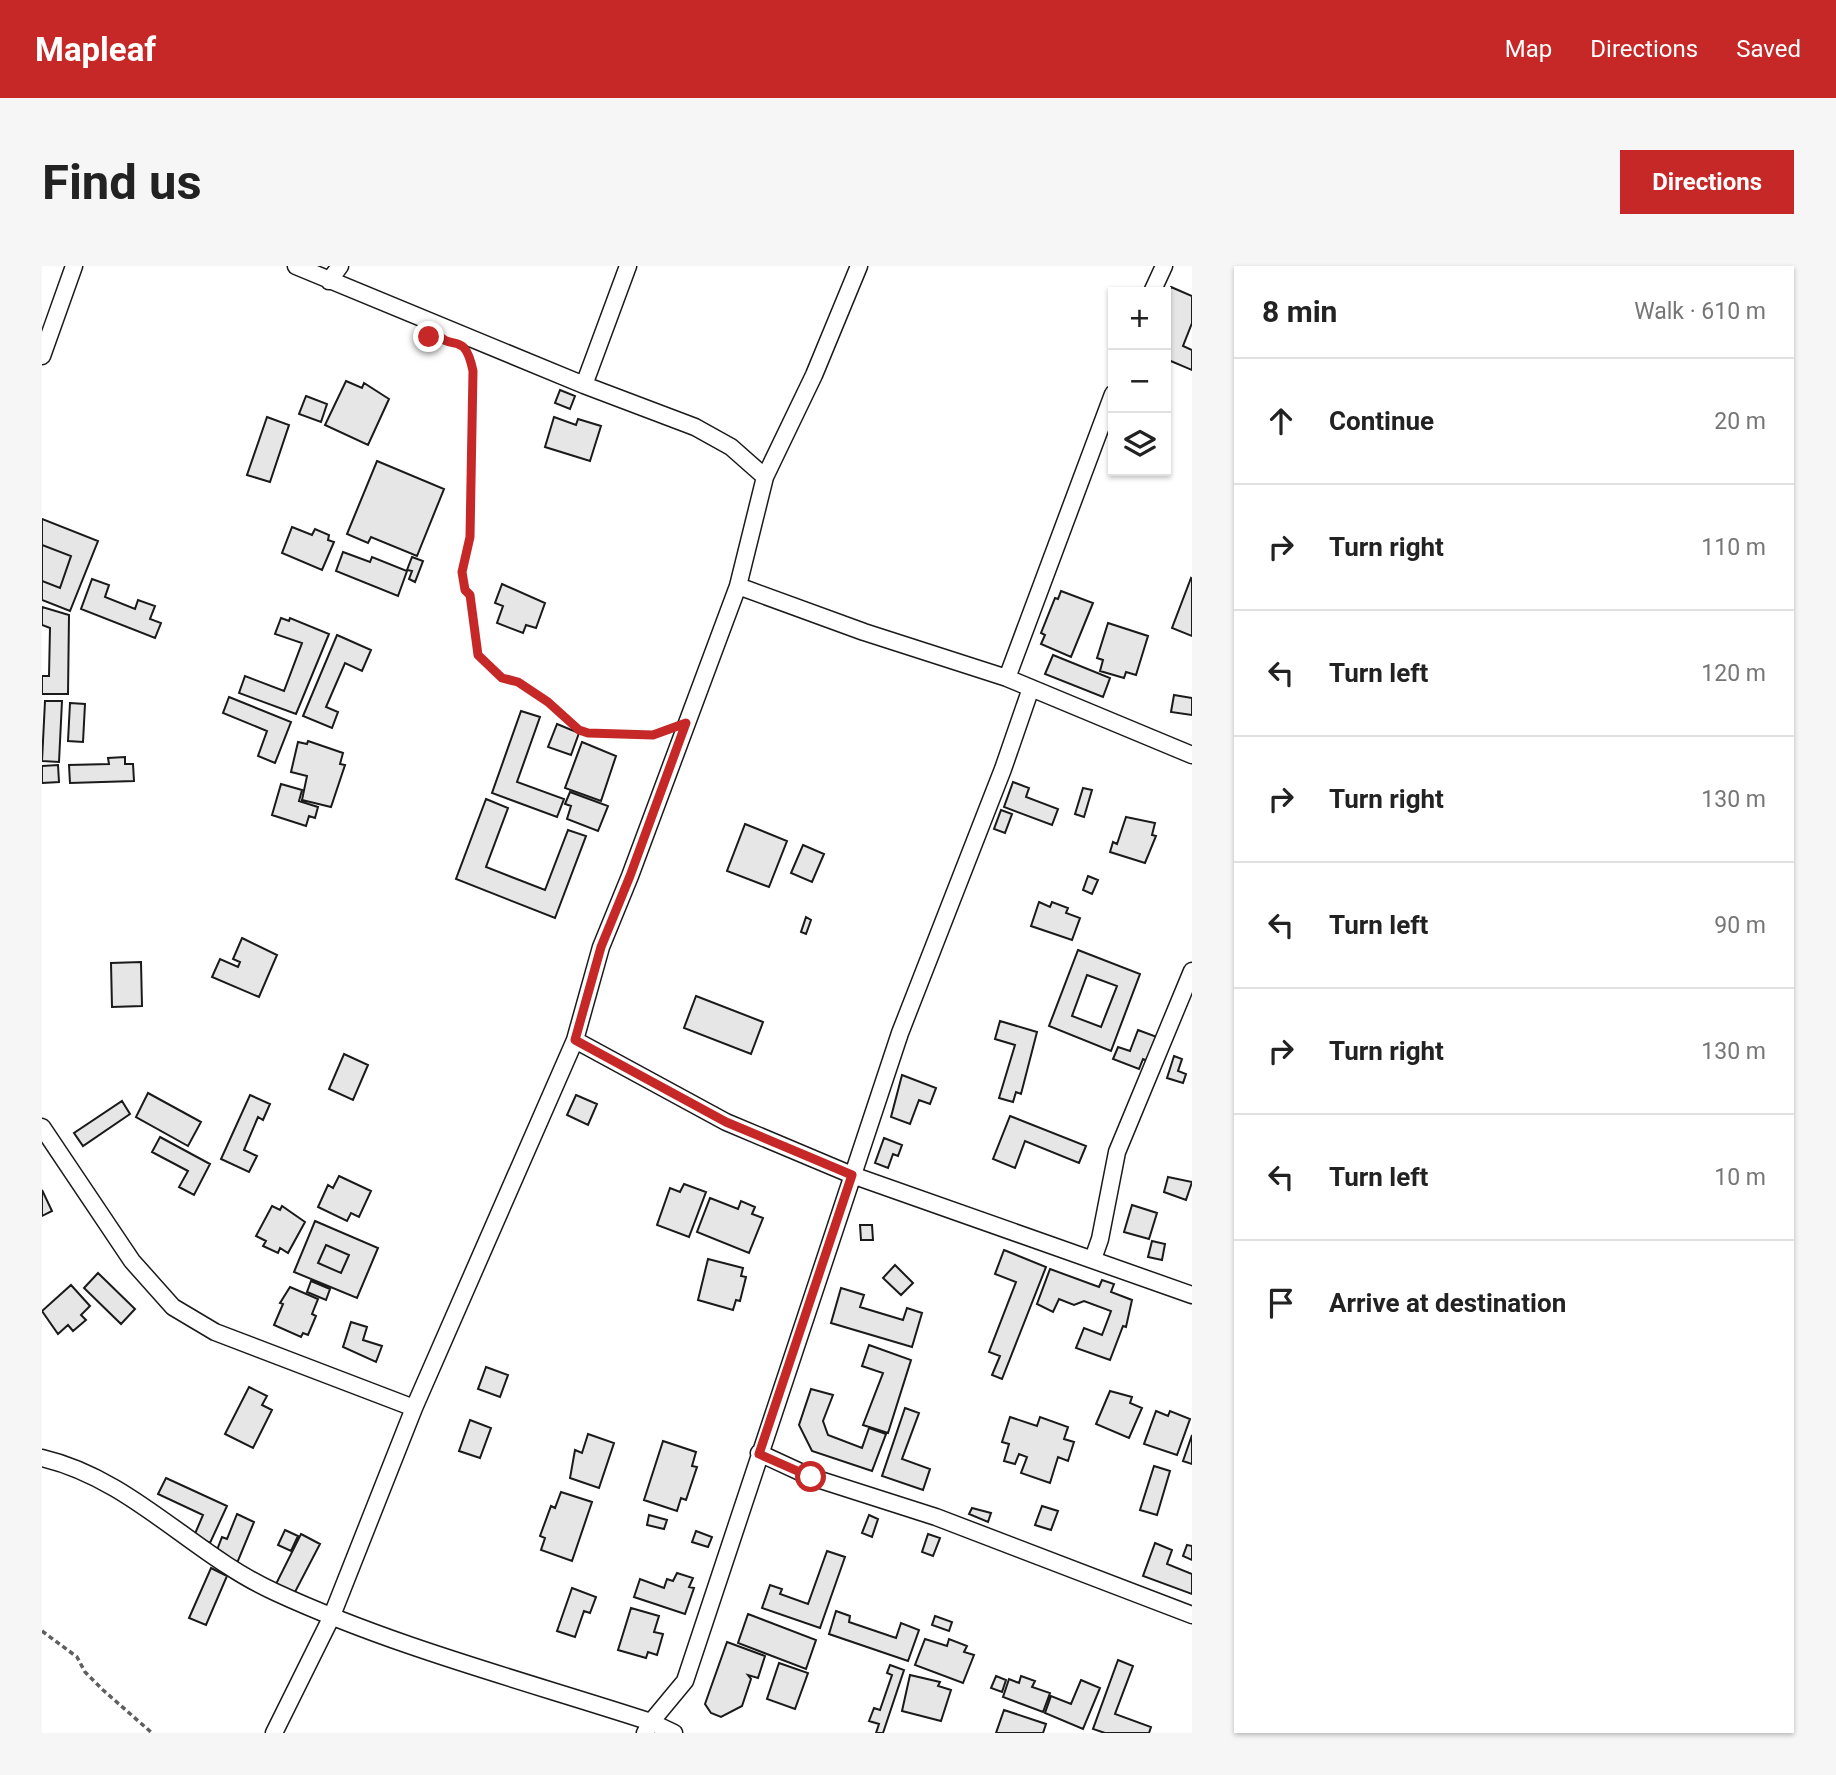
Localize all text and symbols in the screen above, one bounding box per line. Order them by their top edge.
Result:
text: Mapleaf [35,30,156,69]
text: Map [1505,35,1552,63]
text: Directions [1590,35,1698,63]
text: Saved [1736,35,1801,63]
button: Directions [1620,150,1794,214]
text: Find us [42,154,202,211]
map controls [1108,287,1171,476]
button: + [1108,287,1171,350]
text: 8 min [1262,294,1337,329]
text: Walk · 610 m [1634,298,1766,325]
route end [413,321,444,352]
button: − [1108,350,1171,413]
icon: ahead [1262,402,1300,440]
text: Continue [1329,406,1434,436]
text: 20 m [1714,408,1766,435]
button: layers [1108,413,1171,476]
icon: right [1262,528,1300,566]
text: Turn right [1329,532,1444,562]
text: 110 m [1701,534,1766,561]
icon: left [1262,654,1300,692]
text: Turn left [1329,658,1428,688]
text: 120 m [1701,660,1766,687]
icon: right [1262,780,1300,818]
text: Turn right [1329,784,1444,814]
text: 130 m [1701,786,1766,813]
icon: left [1262,906,1300,944]
text: Turn left [1329,910,1428,940]
text: 90 m [1714,912,1766,939]
icon: right [1262,1032,1300,1070]
text: Turn right [1329,1036,1444,1066]
text: 130 m [1701,1038,1766,1065]
icon: left [1262,1158,1300,1196]
text: Turn left [1329,1162,1428,1192]
text: 10 m [1714,1164,1766,1191]
icon: arrive [1262,1284,1300,1322]
text: Arrive at destination [1329,1288,1566,1318]
route start [795,1461,826,1492]

